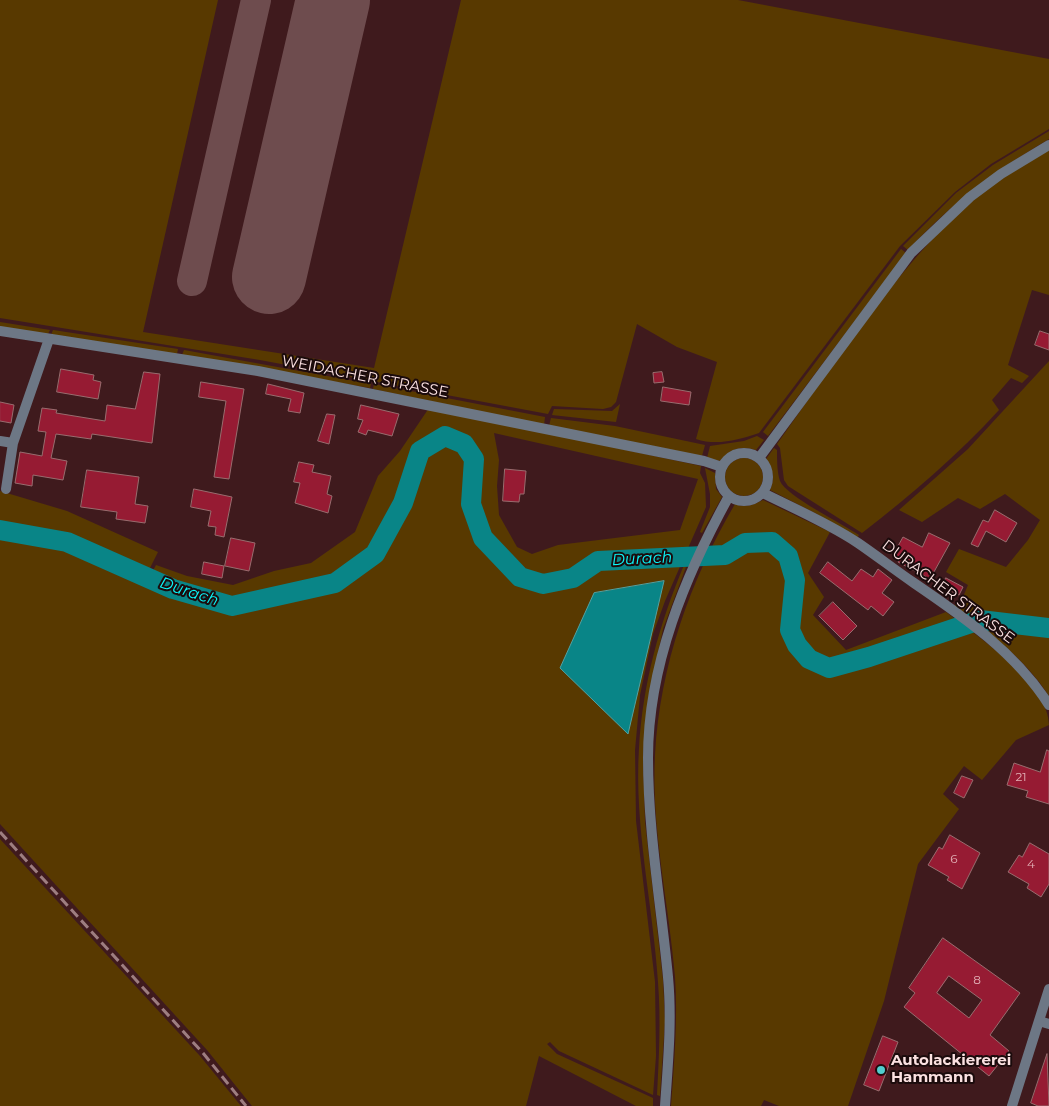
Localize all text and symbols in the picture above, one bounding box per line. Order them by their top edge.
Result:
street label: WEIDACHER STRASSE [280,352,450,402]
street label: DURACHER STRASSE [878,536,1018,648]
water label: Durach [611,548,673,570]
water label: Durach [157,573,221,611]
house number: 21 [1015,770,1027,784]
house number: 6 [950,852,958,866]
house number: 4 [1027,857,1035,871]
house number: 8 [973,973,981,987]
place label: Autolackiererei Hammann [891,1052,1011,1087]
marker: Autolackiererei Hammann [875,1064,887,1076]

